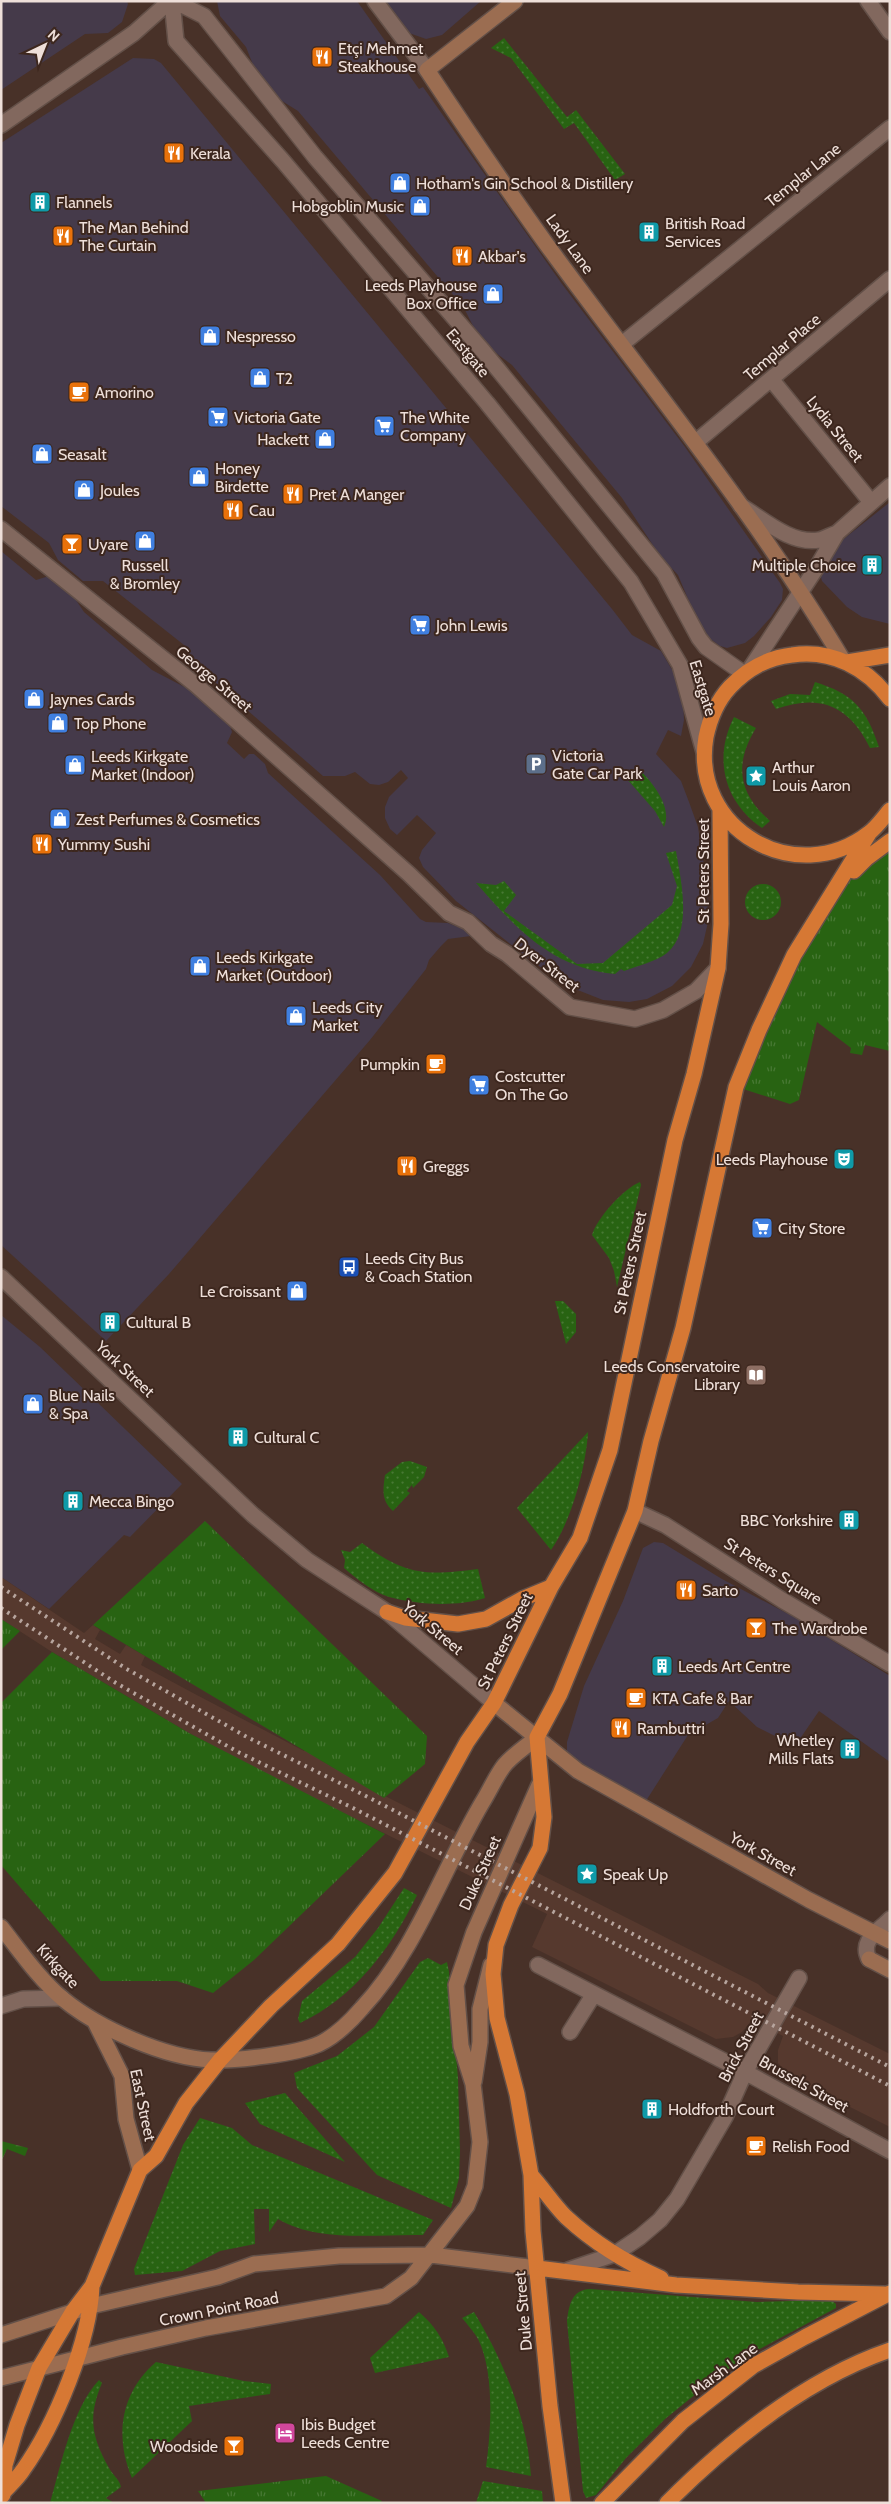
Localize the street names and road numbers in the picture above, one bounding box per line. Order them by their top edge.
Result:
street label: Templar Lane [762,139,844,211]
street label: Lady Lane [542,210,598,278]
street label: Templar Place [740,309,824,385]
street label: Eastgate [442,325,494,381]
street label: Lydia Street [803,392,868,466]
street label: George Street [172,642,256,717]
street label: Eastgate [685,658,721,718]
street label: St Peters Street [694,818,713,924]
street label: Dyer Street [511,934,584,997]
street label: St Peters Street [610,1209,650,1316]
street label: York Street [91,1336,159,1401]
street label: St Peters Square [721,1533,825,1609]
street label: St Peters Street [473,1589,537,1692]
street label: York Street [398,1596,468,1659]
street label: York Street [725,1827,800,1880]
street label: Duke Street [455,1832,505,1913]
street label: Kirkgate [33,1940,83,1992]
street label: Brick Street [715,2008,768,2085]
street label: Brussels Street [756,2052,853,2117]
street label: East Street [126,2067,160,2143]
street label: Duke Street [510,2270,536,2352]
street label: Crown Point Road [158,2288,280,2330]
street label: Marsh Lane [687,2339,761,2399]

